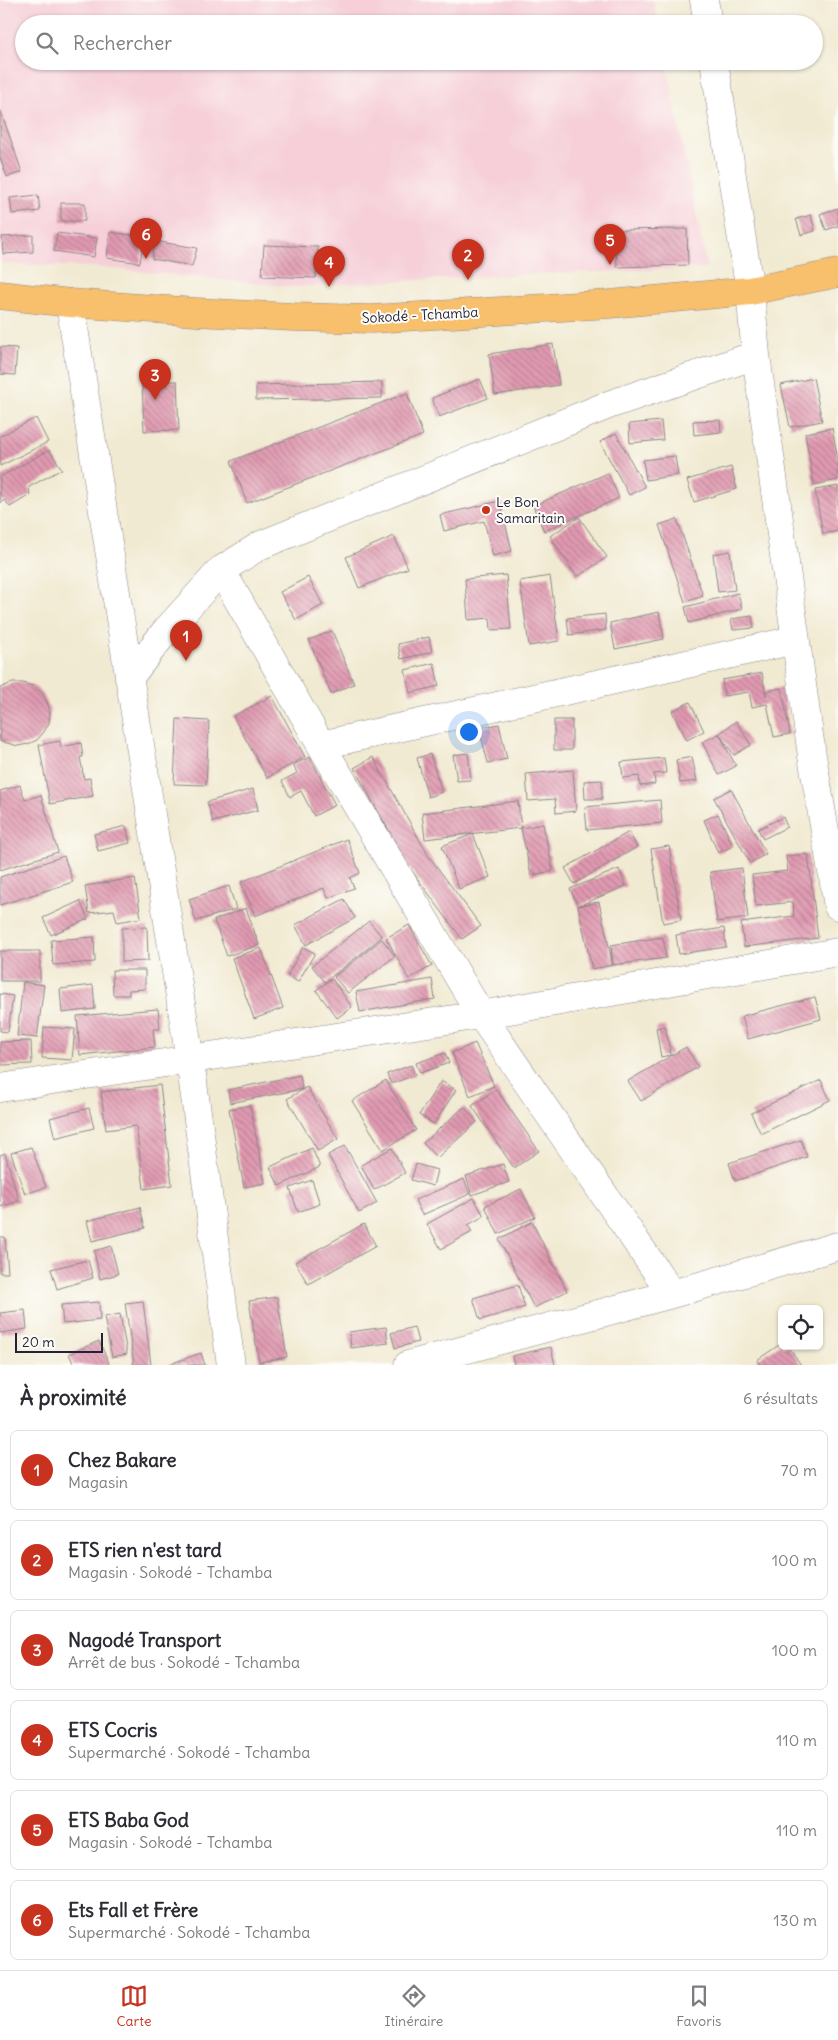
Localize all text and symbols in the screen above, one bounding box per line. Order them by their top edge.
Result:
search box [15,15,823,70]
icon: search [33,29,61,57]
text: Rechercher [73,31,172,55]
pin: 6 [130,218,162,259]
pin: 5 [594,224,626,265]
pin: 2 [452,239,484,280]
pin: 4 [313,246,345,287]
street label: Sokodé - Tchamba [361,303,479,327]
pin: 3 [139,359,171,400]
place label: Le Bon Samaritain [496,493,565,527]
marker: Le Bon Samaritain [480,504,492,516]
pin: 1 [170,620,202,661]
your location [456,719,482,745]
map controls [778,1305,823,1350]
button: locate [778,1305,823,1350]
scale bar [15,1330,102,1353]
text: 20 m [22,1333,55,1351]
text: À proximité [20,1384,127,1411]
text: 6 résultats [743,1388,818,1408]
text: Chez Bakare [68,1448,176,1472]
text: 1 [34,1460,40,1480]
text: 70 m [781,1460,817,1480]
text: Magasin [68,1472,128,1492]
text: ETS rien n'est tard [68,1538,222,1562]
text: 2 [33,1550,41,1570]
text: 100 m [772,1550,817,1570]
text: Magasin · Sokodé - Tchamba [68,1562,272,1582]
text: Nagodé Transport [68,1628,221,1652]
text: 3 [32,1640,42,1660]
text: 100 m [772,1640,817,1660]
text: Arrêt de bus · Sokodé - Tchamba [68,1652,300,1672]
text: ETS Cocris [68,1718,158,1742]
text: 4 [32,1730,42,1750]
text: 110 m [776,1730,817,1750]
text: Supermarché · Sokodé - Tchamba [68,1742,310,1762]
text: ETS Baba God [68,1808,189,1832]
text: 5 [32,1820,42,1840]
text: 110 m [776,1820,817,1840]
text: Magasin · Sokodé - Tchamba [68,1832,272,1852]
text: Ets Fall et Frère [68,1898,198,1922]
text: 6 [32,1910,42,1930]
text: 130 m [773,1910,817,1930]
text: Supermarché · Sokodé - Tchamba [68,1922,310,1942]
tab: Carte [117,1982,151,2030]
tab: Itinéraire [384,1982,443,2030]
tab: Favoris [676,1982,721,2030]

